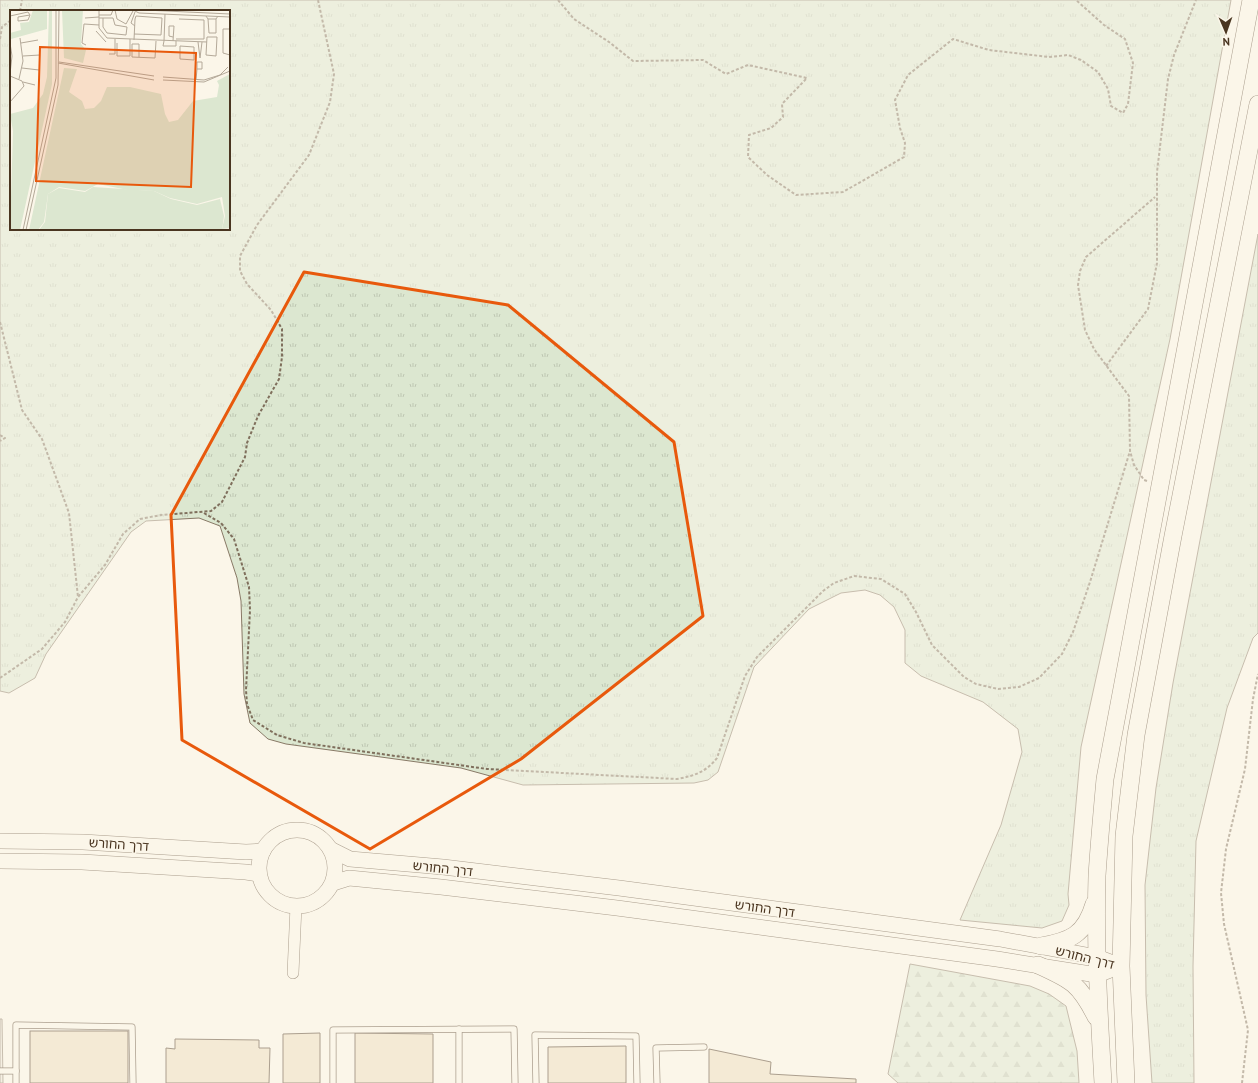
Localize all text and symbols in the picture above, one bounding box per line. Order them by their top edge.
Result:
inset map [10,10,230,230]
north arrow [1206,12,1246,52]
text: N [1222,35,1230,49]
street label: דרך החורש [88,834,150,855]
street label: דרך החורש [412,857,474,880]
street label: דרך החורש [734,896,796,921]
street label: דרך החורש [1053,942,1116,973]

